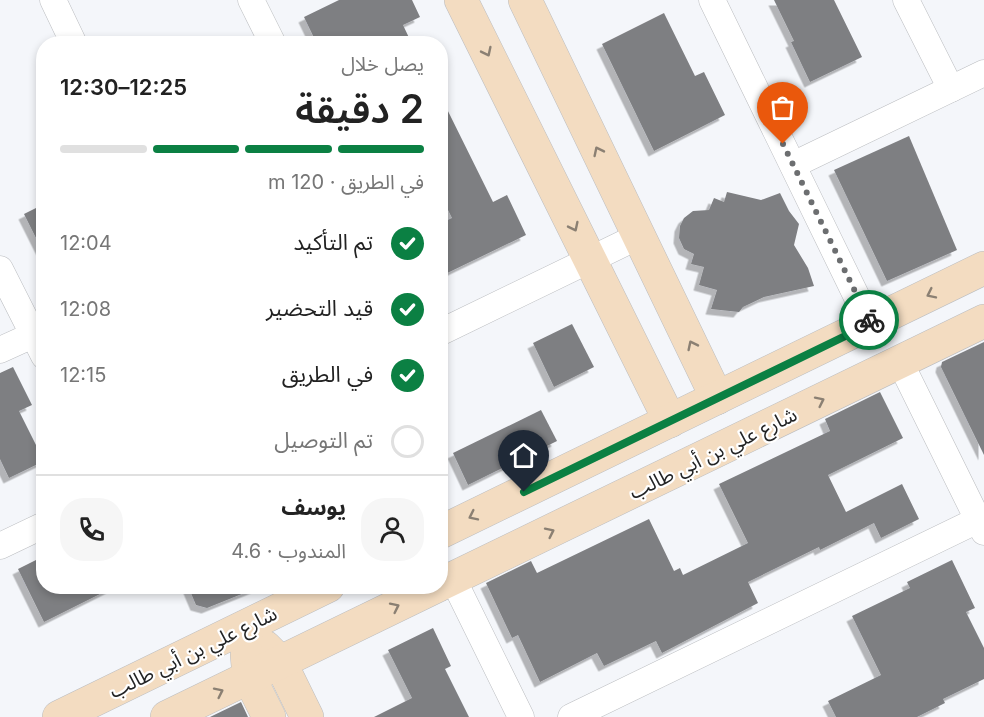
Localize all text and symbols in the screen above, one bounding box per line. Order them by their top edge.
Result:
one-way arrow [480,46,492,57]
text: يصل خلال [341,52,424,76]
text: 12:25–12:30 [60,74,187,100]
pin [757,82,808,144]
text: 2 دقيقة [295,85,424,132]
icon: bag [766,91,799,124]
one-way arrow [593,146,605,157]
text: في الطريق · 120 m [268,170,424,194]
one-way arrow [566,221,578,232]
icon: check [391,227,424,260]
text: تم التأكيد [293,229,373,255]
text: 12:04 [60,231,112,255]
one-way arrow [927,286,938,298]
courier [839,290,899,350]
icon: check [391,293,424,326]
text: قيد التحضير [266,295,373,321]
text: 12:08 [60,297,111,321]
icon: bike [853,304,886,337]
one-way arrow [687,341,699,352]
icon: check [391,359,424,392]
text: في الطريق [282,361,373,387]
text: 12:15 [60,363,106,387]
one-way arrow [814,396,825,408]
street label: شارع علي بن أبي طالب [625,402,802,507]
text: تم التوصيل [274,427,373,453]
pin [498,430,549,492]
icon: home [507,439,540,472]
text: يوسف [281,494,346,520]
button: phone [60,498,123,561]
button: person [361,498,424,561]
one-way arrow [468,509,479,521]
one-way arrow [544,527,555,539]
text: المندوب · 4.6 [231,539,346,563]
street label: شارع علي بن أبي طالب [105,601,282,706]
one-way arrow [389,602,400,614]
one-way arrow [213,687,224,699]

